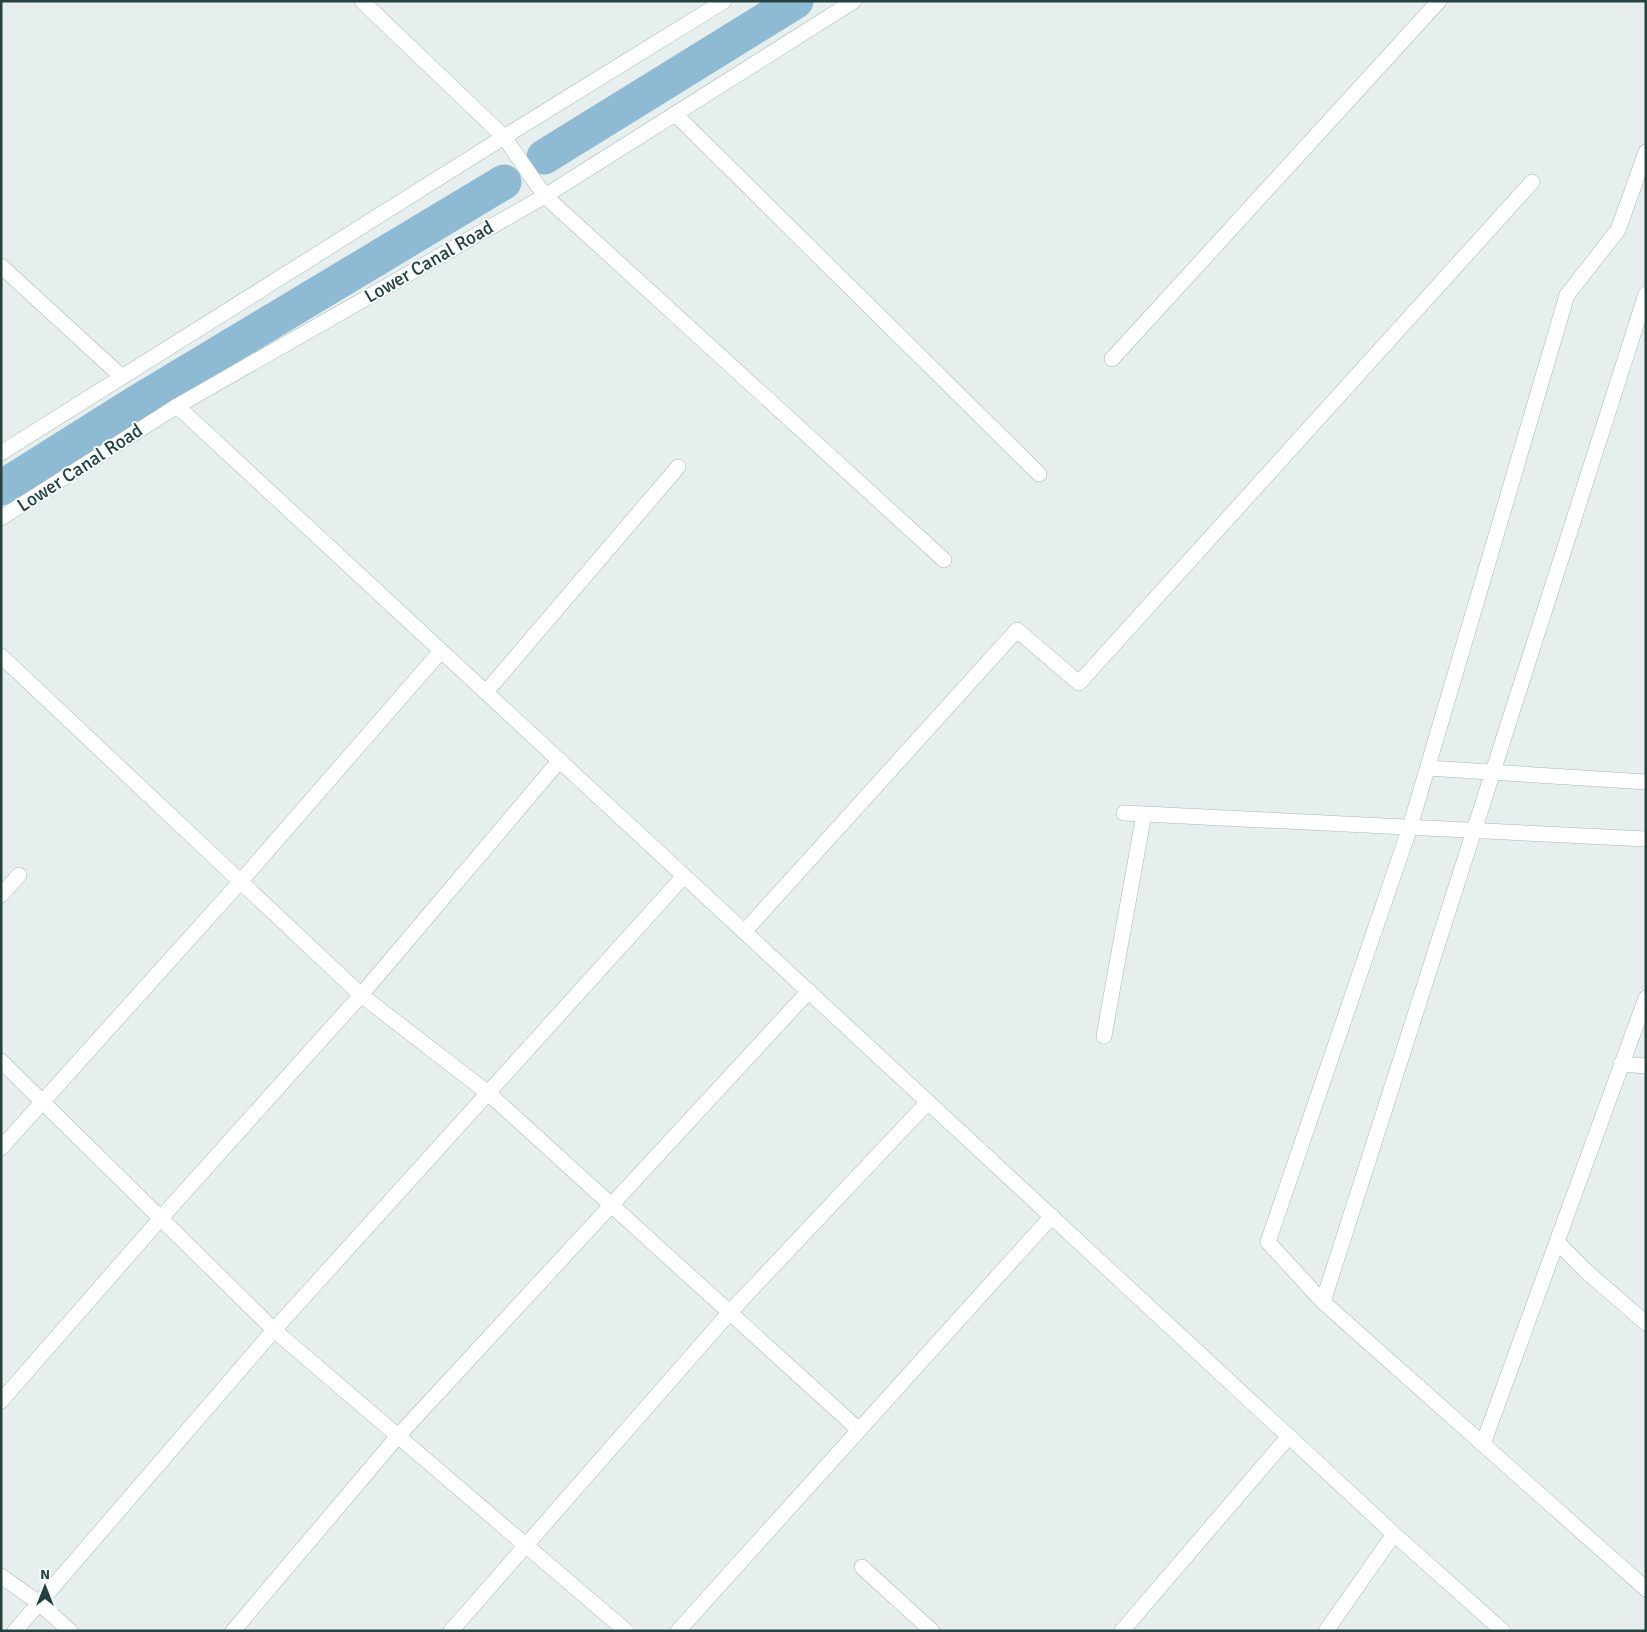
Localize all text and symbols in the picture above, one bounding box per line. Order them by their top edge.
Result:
street label: Lower Canal Road [360,215,498,309]
street label: Lower Canal Road [13,419,147,517]
north arrow [20,1562,70,1612]
text: N [40,1566,50,1583]

